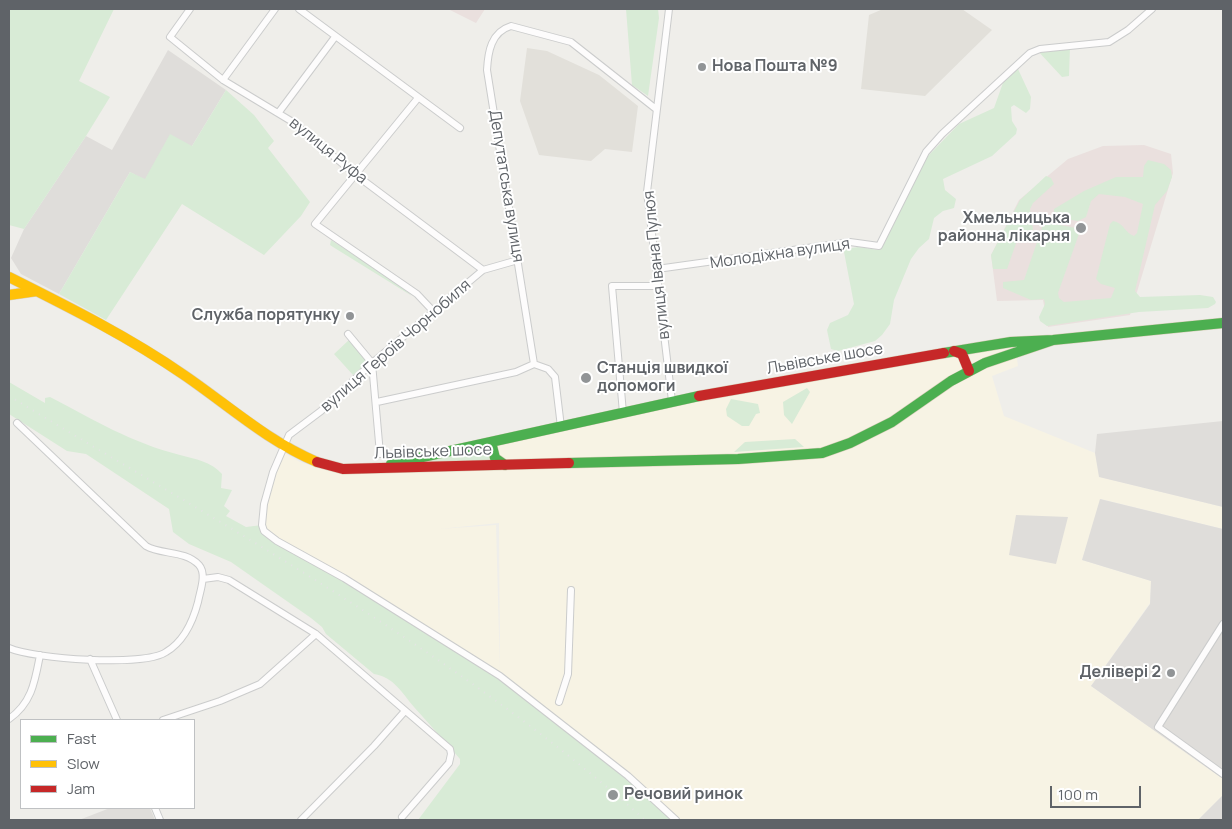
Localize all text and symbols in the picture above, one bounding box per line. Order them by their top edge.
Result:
place label: Нова Пошта №9 [712,57,838,77]
marker: Нова Пошта №9 [696,61,708,73]
street label: Депутатська вулиця [484,108,528,264]
street label: вулиця Руфа [285,114,371,188]
street label: вулиця Івана Пулюя [640,190,674,340]
place label: Хмельницька районна лікарня [938,209,1070,247]
marker: Хмельницька районна лікарня [1074,221,1088,235]
street label: Молодіжна вулиця [709,235,851,273]
street label: вулиця Героїв Чорнобиля [317,276,475,416]
place label: Служба порятунку [192,306,340,326]
marker: Служба порятунку [344,310,356,322]
street label: Львівське шосе [765,339,885,379]
place label: Станція швидкої допомоги [597,359,728,397]
marker: Станція швидкої допомоги [579,371,593,385]
street label: Львівське шосе [374,440,492,464]
place label: Делівері 2 [1080,663,1161,683]
marker: Делівері 2 [1165,667,1177,679]
legend [20,719,195,809]
text: Fast [67,728,96,749]
text: Slow [67,753,100,774]
scale bar [1052,776,1143,808]
text: Jam [67,778,95,799]
text: 100 m [1058,784,1098,805]
place label: Речовий ринок [624,785,743,805]
marker: Речовий ринок [606,788,620,802]

